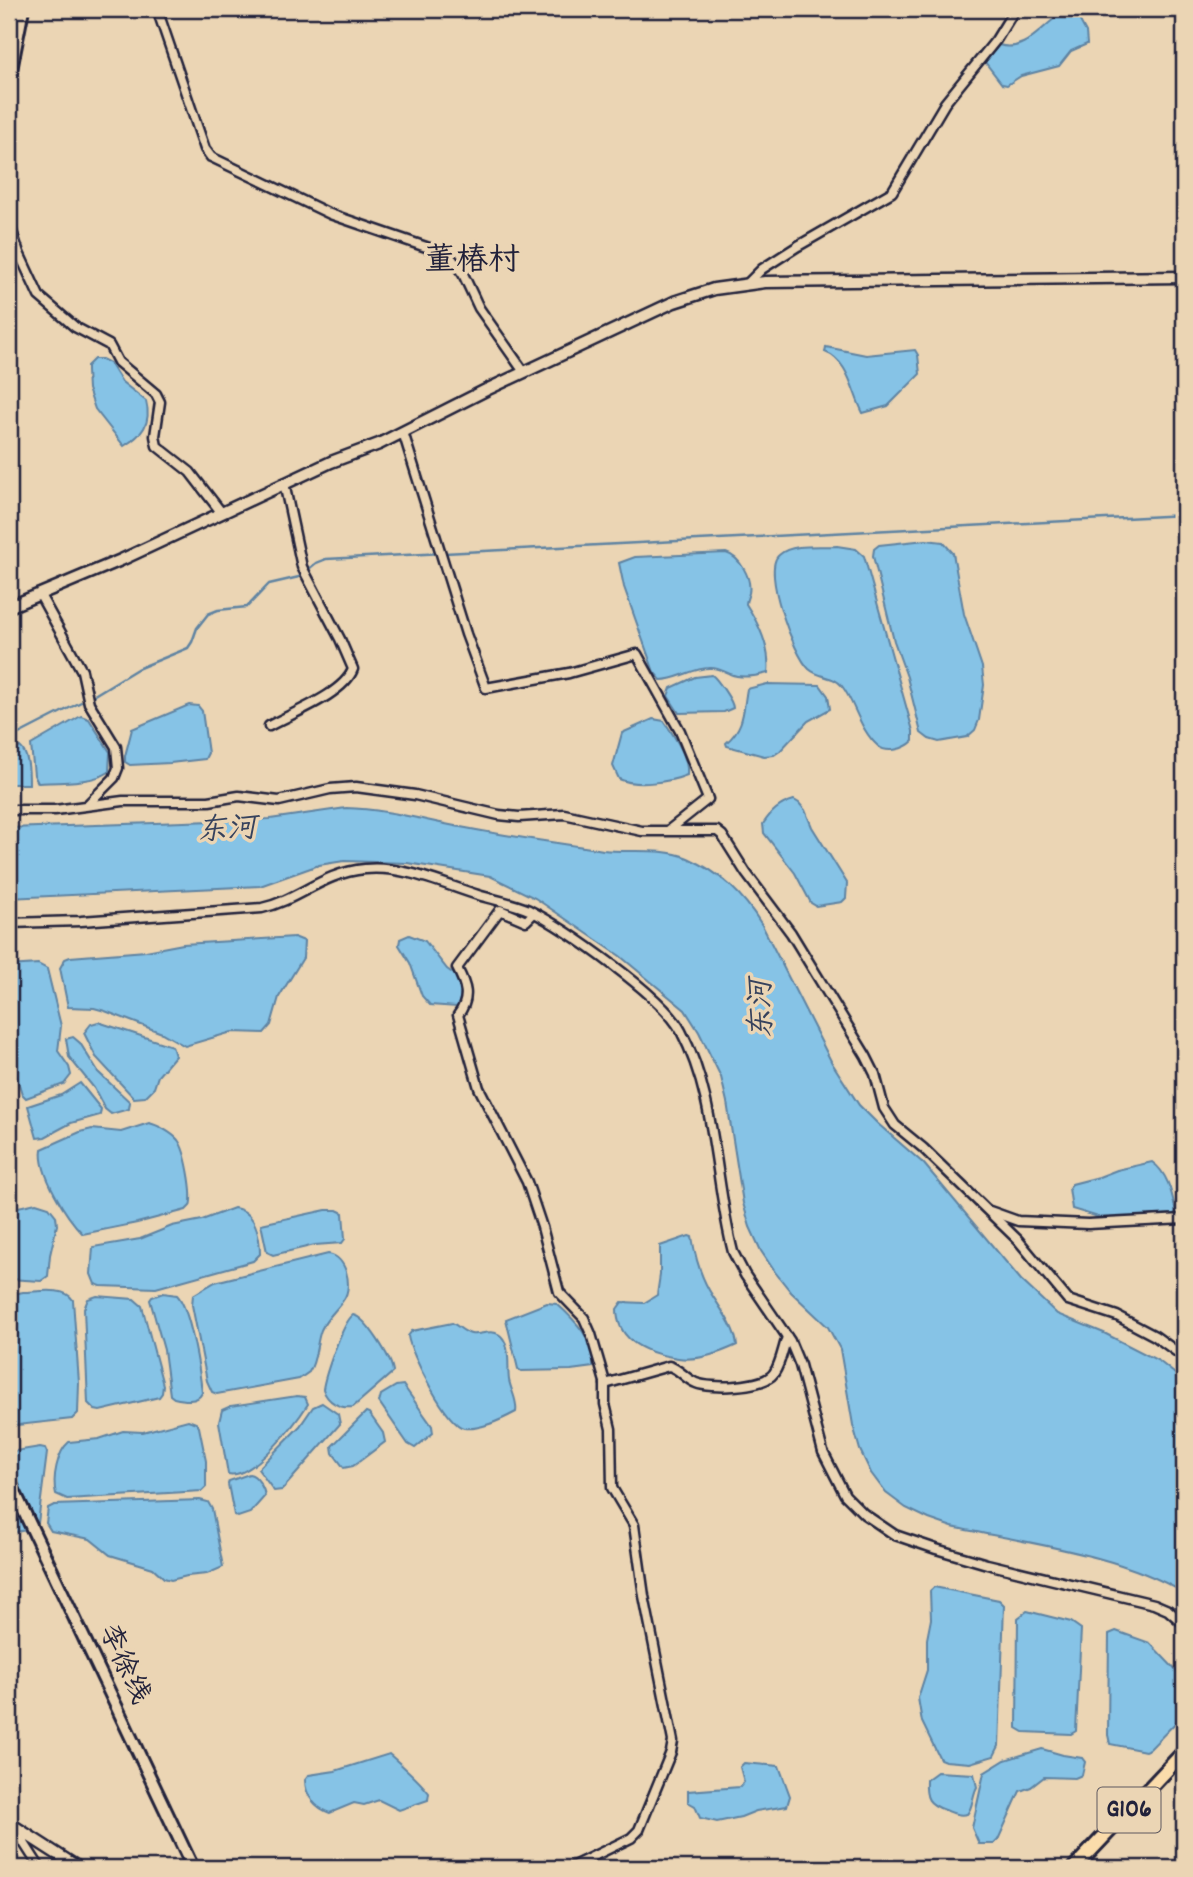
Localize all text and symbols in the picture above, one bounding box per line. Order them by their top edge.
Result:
district label: 董椿村 [424,240,520,286]
water label: 东河 [196,809,263,855]
water label: 东河 [742,974,786,1039]
street label: 李徐线 [86,1618,158,1712]
road number: G106 [1098,1787,1160,1832]

